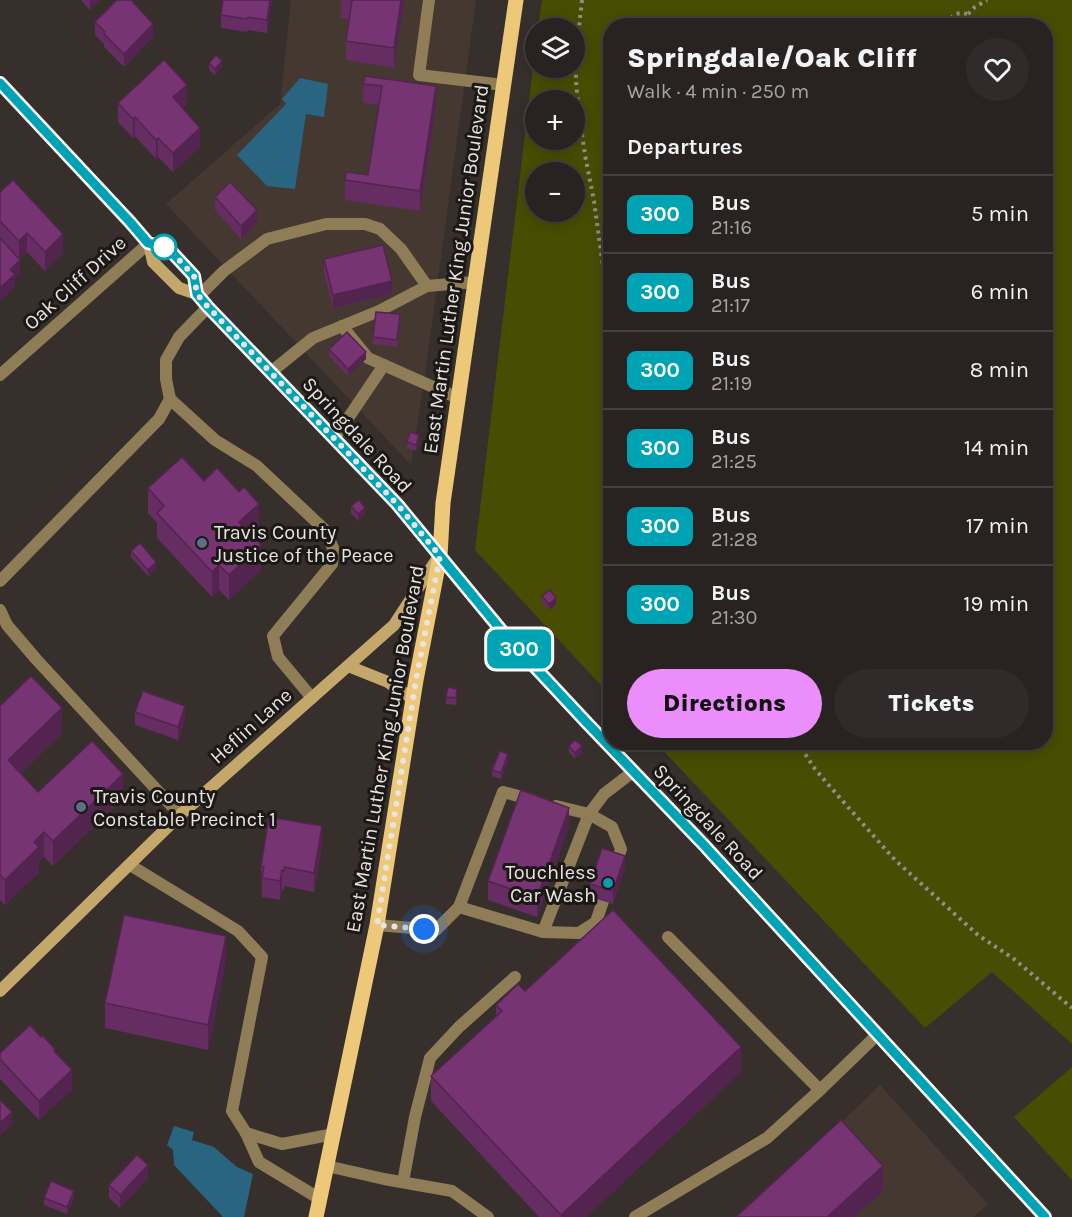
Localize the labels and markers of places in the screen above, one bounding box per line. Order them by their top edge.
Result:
unlabelled marker [151,234,177,260]
place label: Travis County Justice of the Peace [214,521,394,567]
marker: Travis County Justice of the Peace [195,536,209,550]
place label: Travis County Constable Precinct 1 [93,785,276,831]
marker: Travis County Constable Precinct 1 [74,800,88,814]
place label: Touchless Car Wash [505,861,596,907]
marker: Touchless Car Wash [601,876,615,890]

